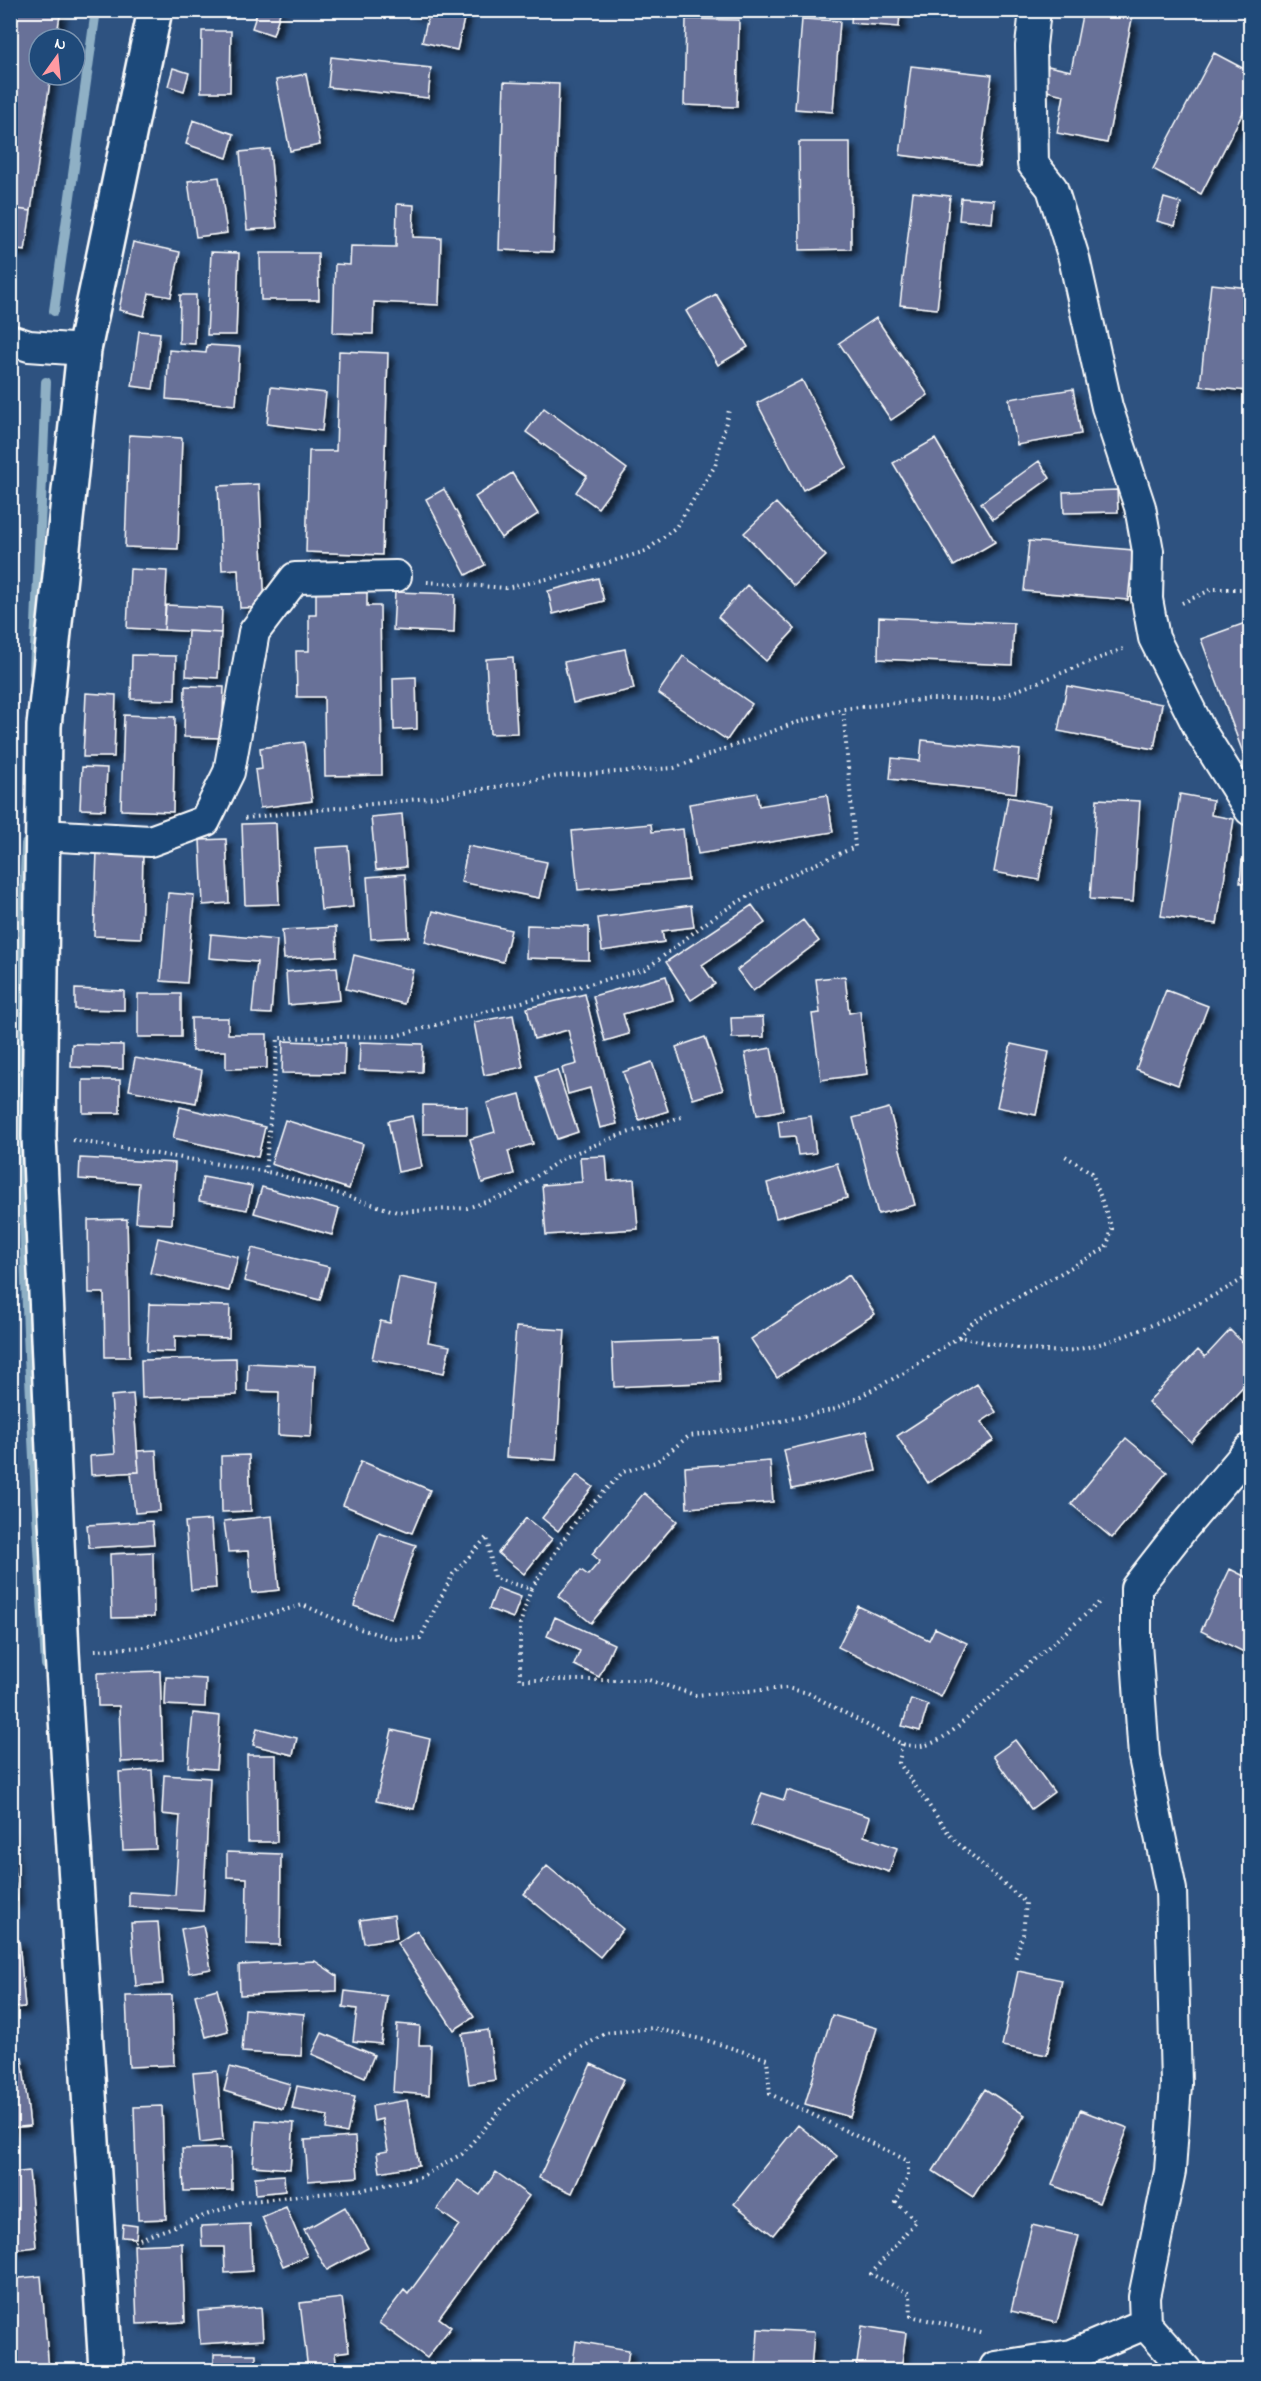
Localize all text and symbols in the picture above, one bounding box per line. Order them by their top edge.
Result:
north arrow [27,27,87,87]
text: N [52,31,69,57]

